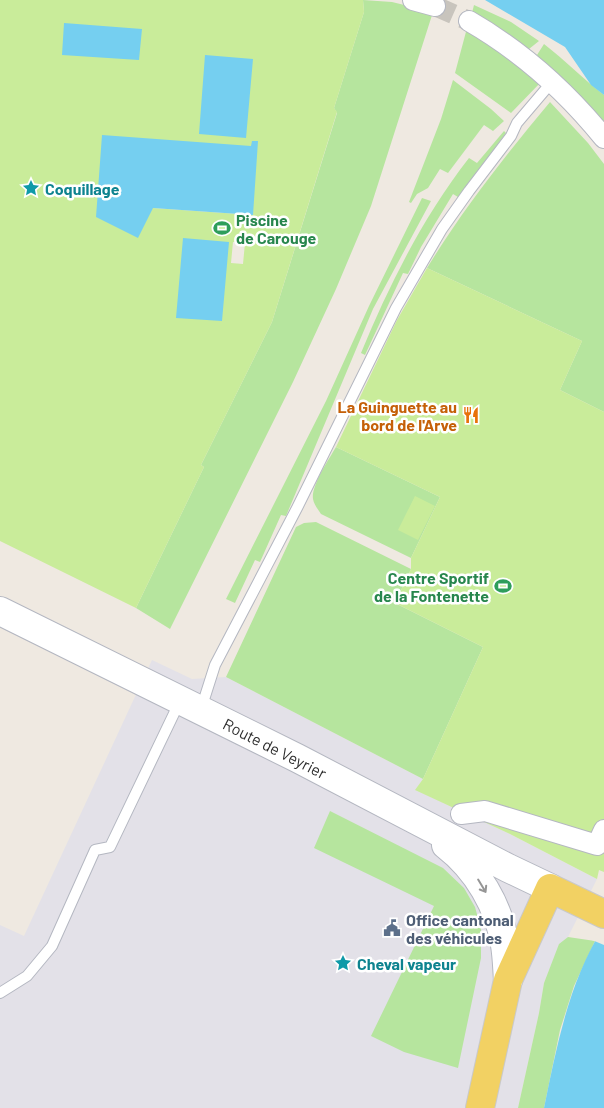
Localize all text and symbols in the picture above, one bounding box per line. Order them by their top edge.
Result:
place icon: Coquillage [21,178,41,198]
place label: Coquillage [45,179,120,198]
place label: Piscine de Carouge [236,210,317,247]
sports icon: Piscine de Carouge [212,218,232,238]
place label: La Guinguette au bord de l'Arve [338,397,457,434]
restaurant icon: La Guinguette au bord de l'Arve [461,405,481,425]
place label: Centre Sportif de la Fontenette [374,568,489,605]
sports icon: Centre Sportif de la Fontenette [493,576,513,596]
street label: Route de Veyrier [220,714,330,782]
one-way arrow [477,878,487,892]
place label: Office cantonal des véhicules [406,910,514,947]
public building icon: Office cantonal des véhicules [382,918,402,938]
place icon: Cheval vapeur [333,953,353,973]
place label: Cheval vapeur [357,954,456,973]

